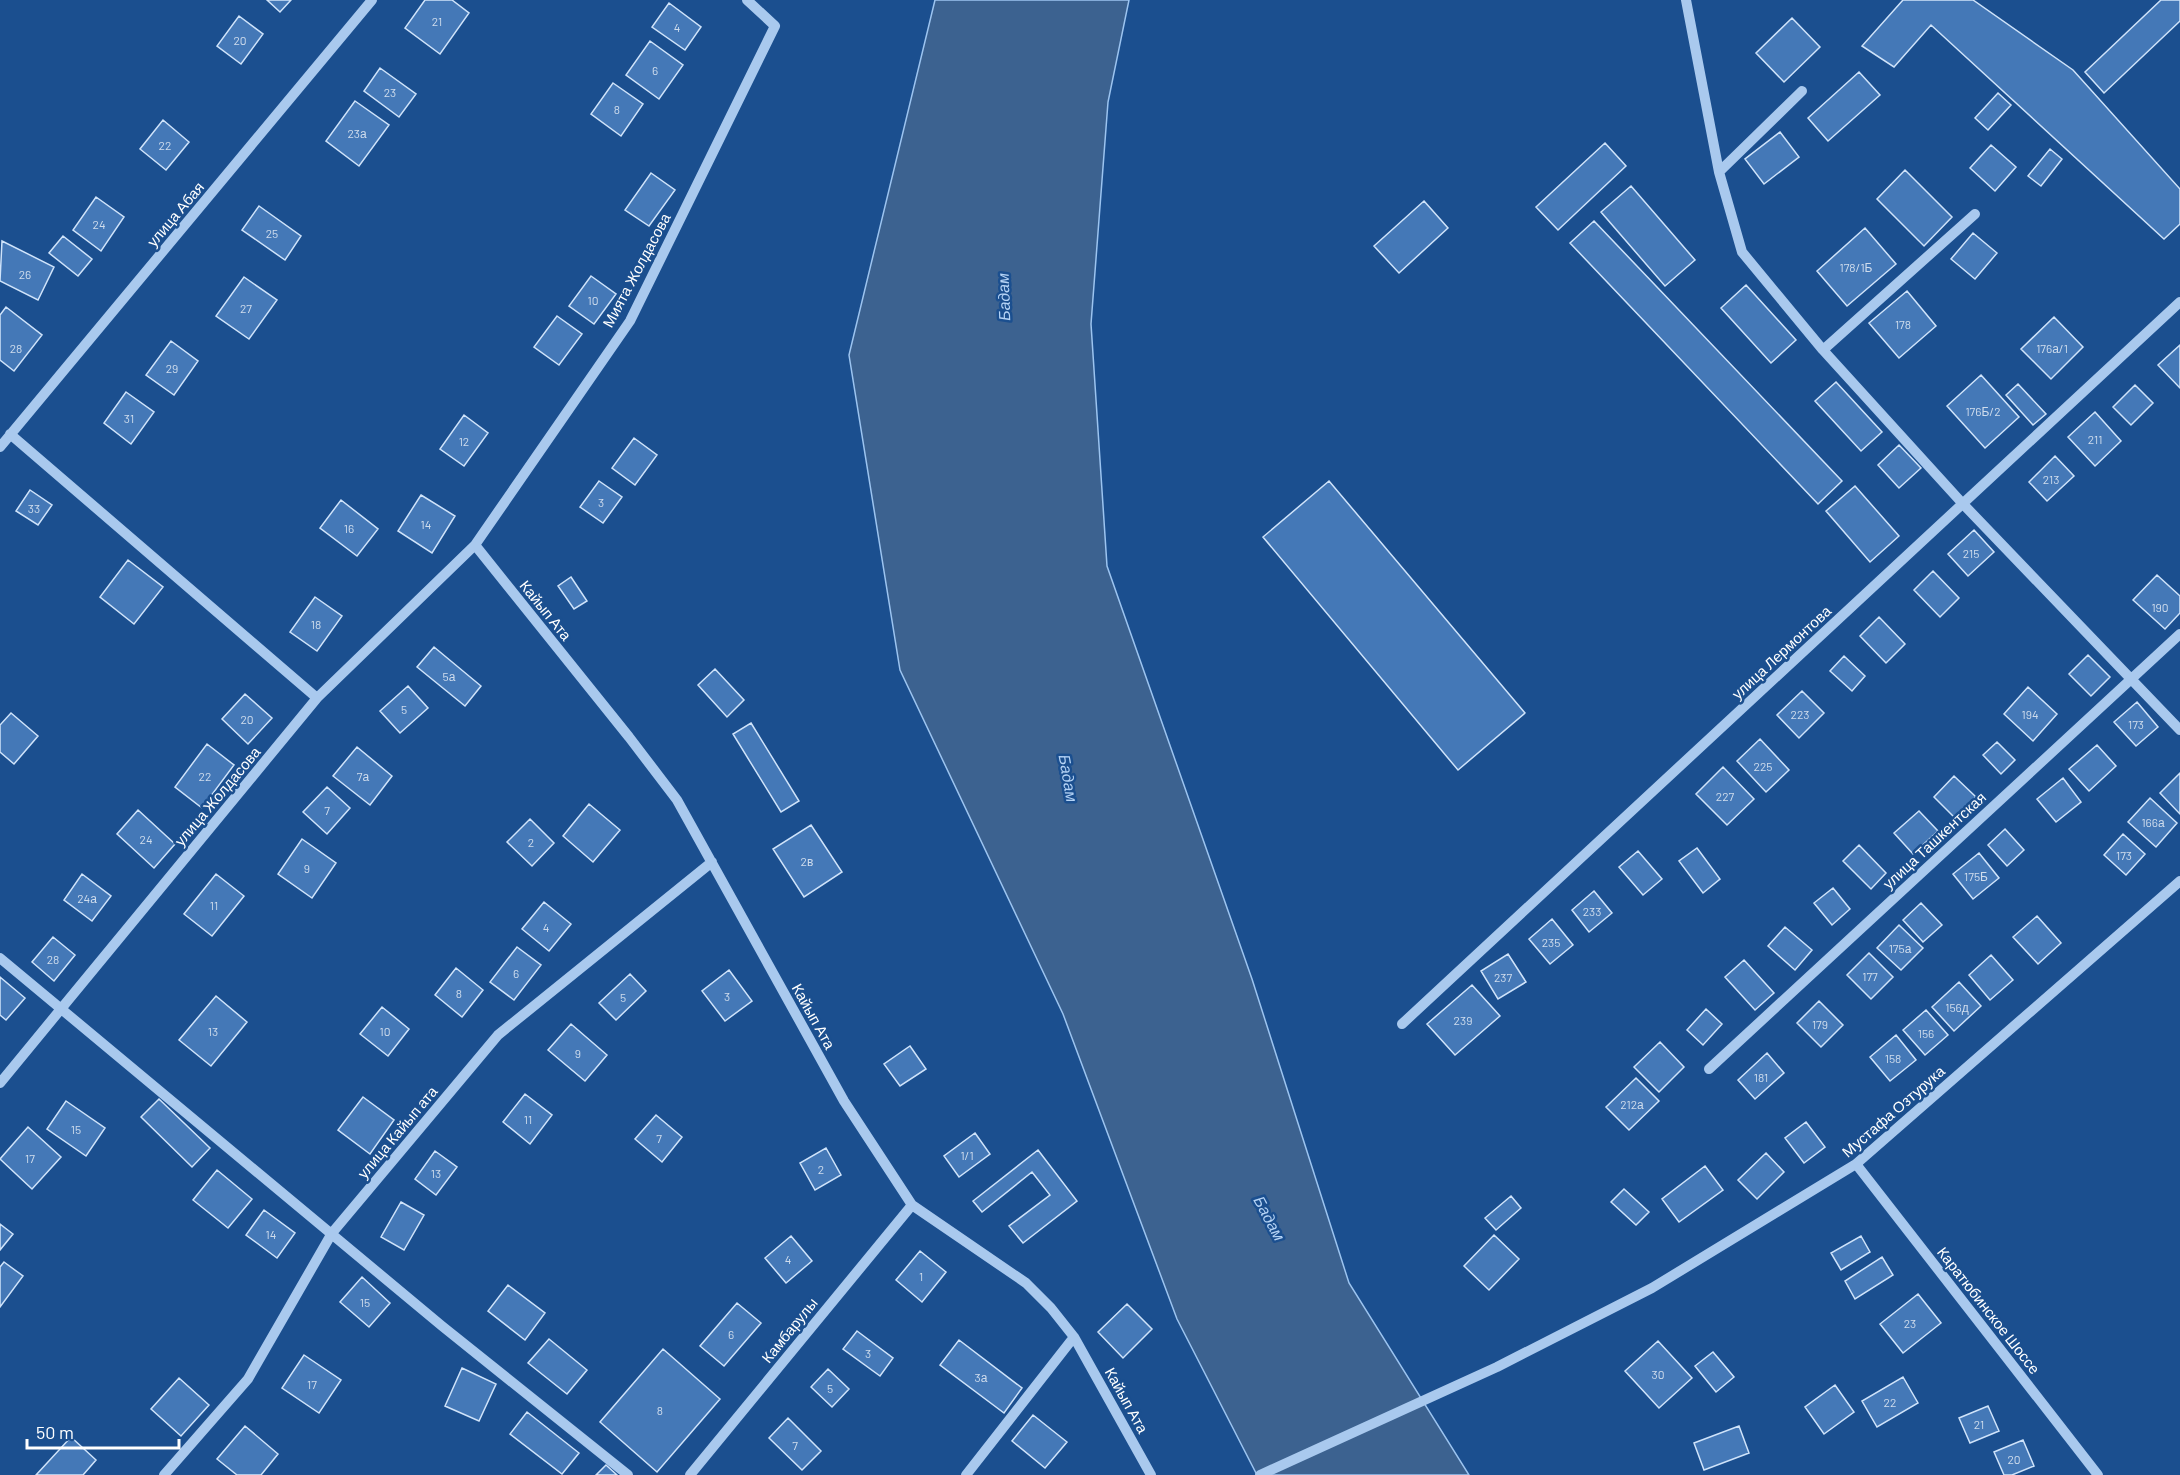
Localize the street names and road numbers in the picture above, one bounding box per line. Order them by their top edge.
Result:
street label: улица Абая [143,178,207,250]
street label: Мията Жолдасова [598,209,674,330]
street label: Кайып Ата [516,576,576,644]
street label: улица Лермонтова [1728,601,1835,703]
street label: улица Жолдасова [170,742,264,849]
street label: улица Ташкентская [1879,788,1989,892]
street label: Кайып Ата [789,980,840,1052]
street label: Мустафа Озтурука [1838,1061,1948,1160]
street label: улица Кайып ата [353,1082,441,1182]
street label: Каратюбинское Шоссе [1934,1243,2044,1377]
street label: Камбарулы [757,1294,821,1366]
street label: Кайып Ата [1102,1364,1153,1436]

